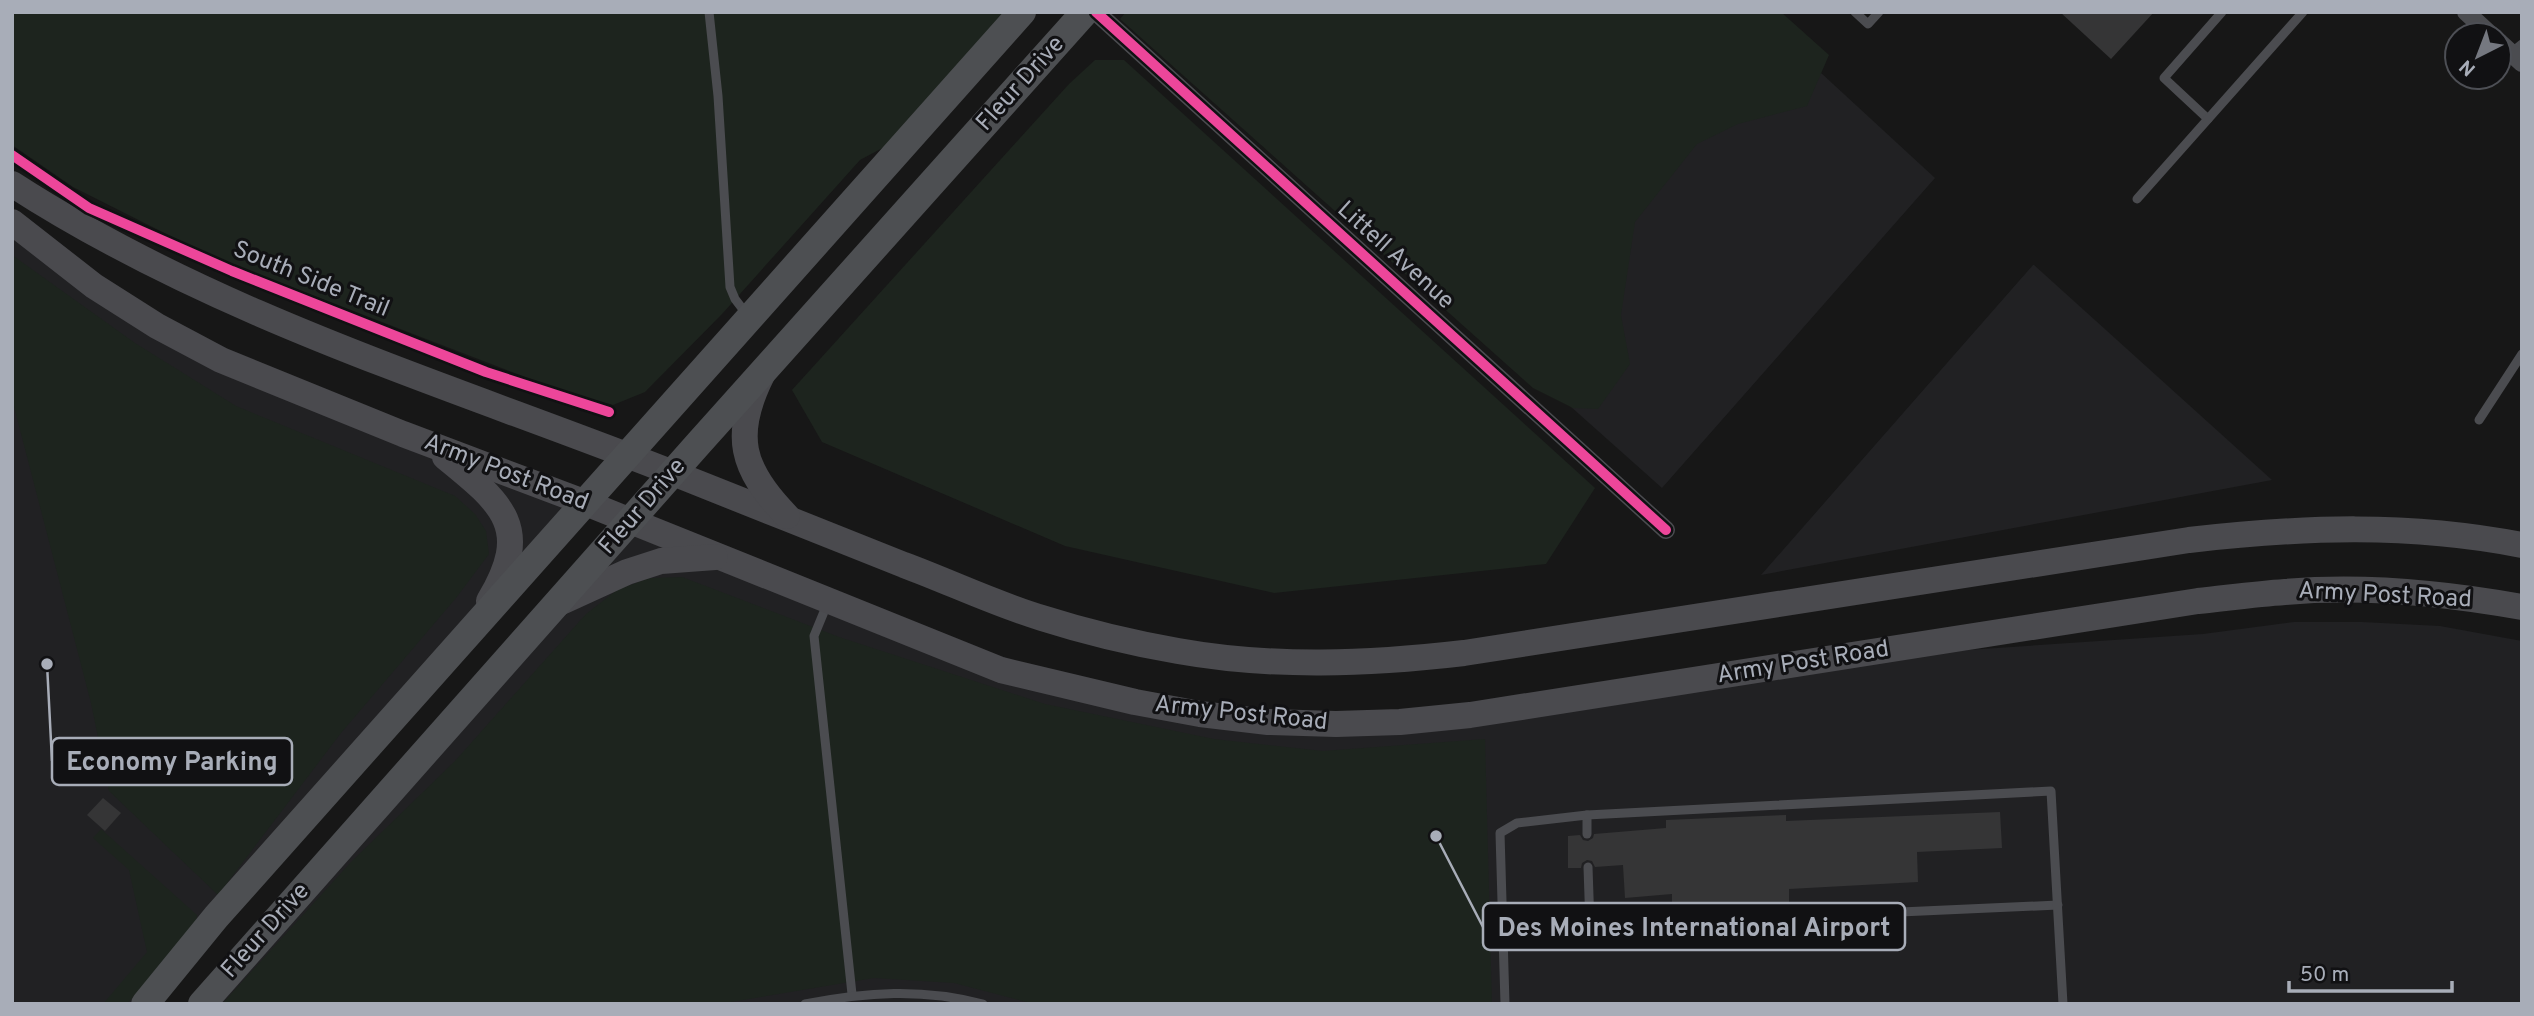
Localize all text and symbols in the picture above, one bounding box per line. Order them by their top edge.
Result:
north arrow [2443,21,2513,91]
street label: Fleur Drive [970,30,1072,138]
text: N [2455,54,2481,81]
street label: Littell Avenue [1330,196,1460,316]
street label: South Side Trail [228,235,394,325]
street label: Army Post Road [420,428,592,518]
street label: Fleur Drive [593,453,693,561]
street label: Army Post Road [2297,576,2473,616]
street label: Army Post Road [1715,635,1891,691]
street label: Army Post Road [1153,690,1329,738]
callout: Economy Parking [52,738,292,785]
text: Economy Parking [66,747,278,780]
street label: Fleur Drive [215,877,317,985]
callout: Des Moines International Airport [1483,903,1905,950]
text: Des Moines International Airport [1498,913,1890,946]
scale bar [2289,950,2452,994]
text: 50 m [2300,962,2349,989]

